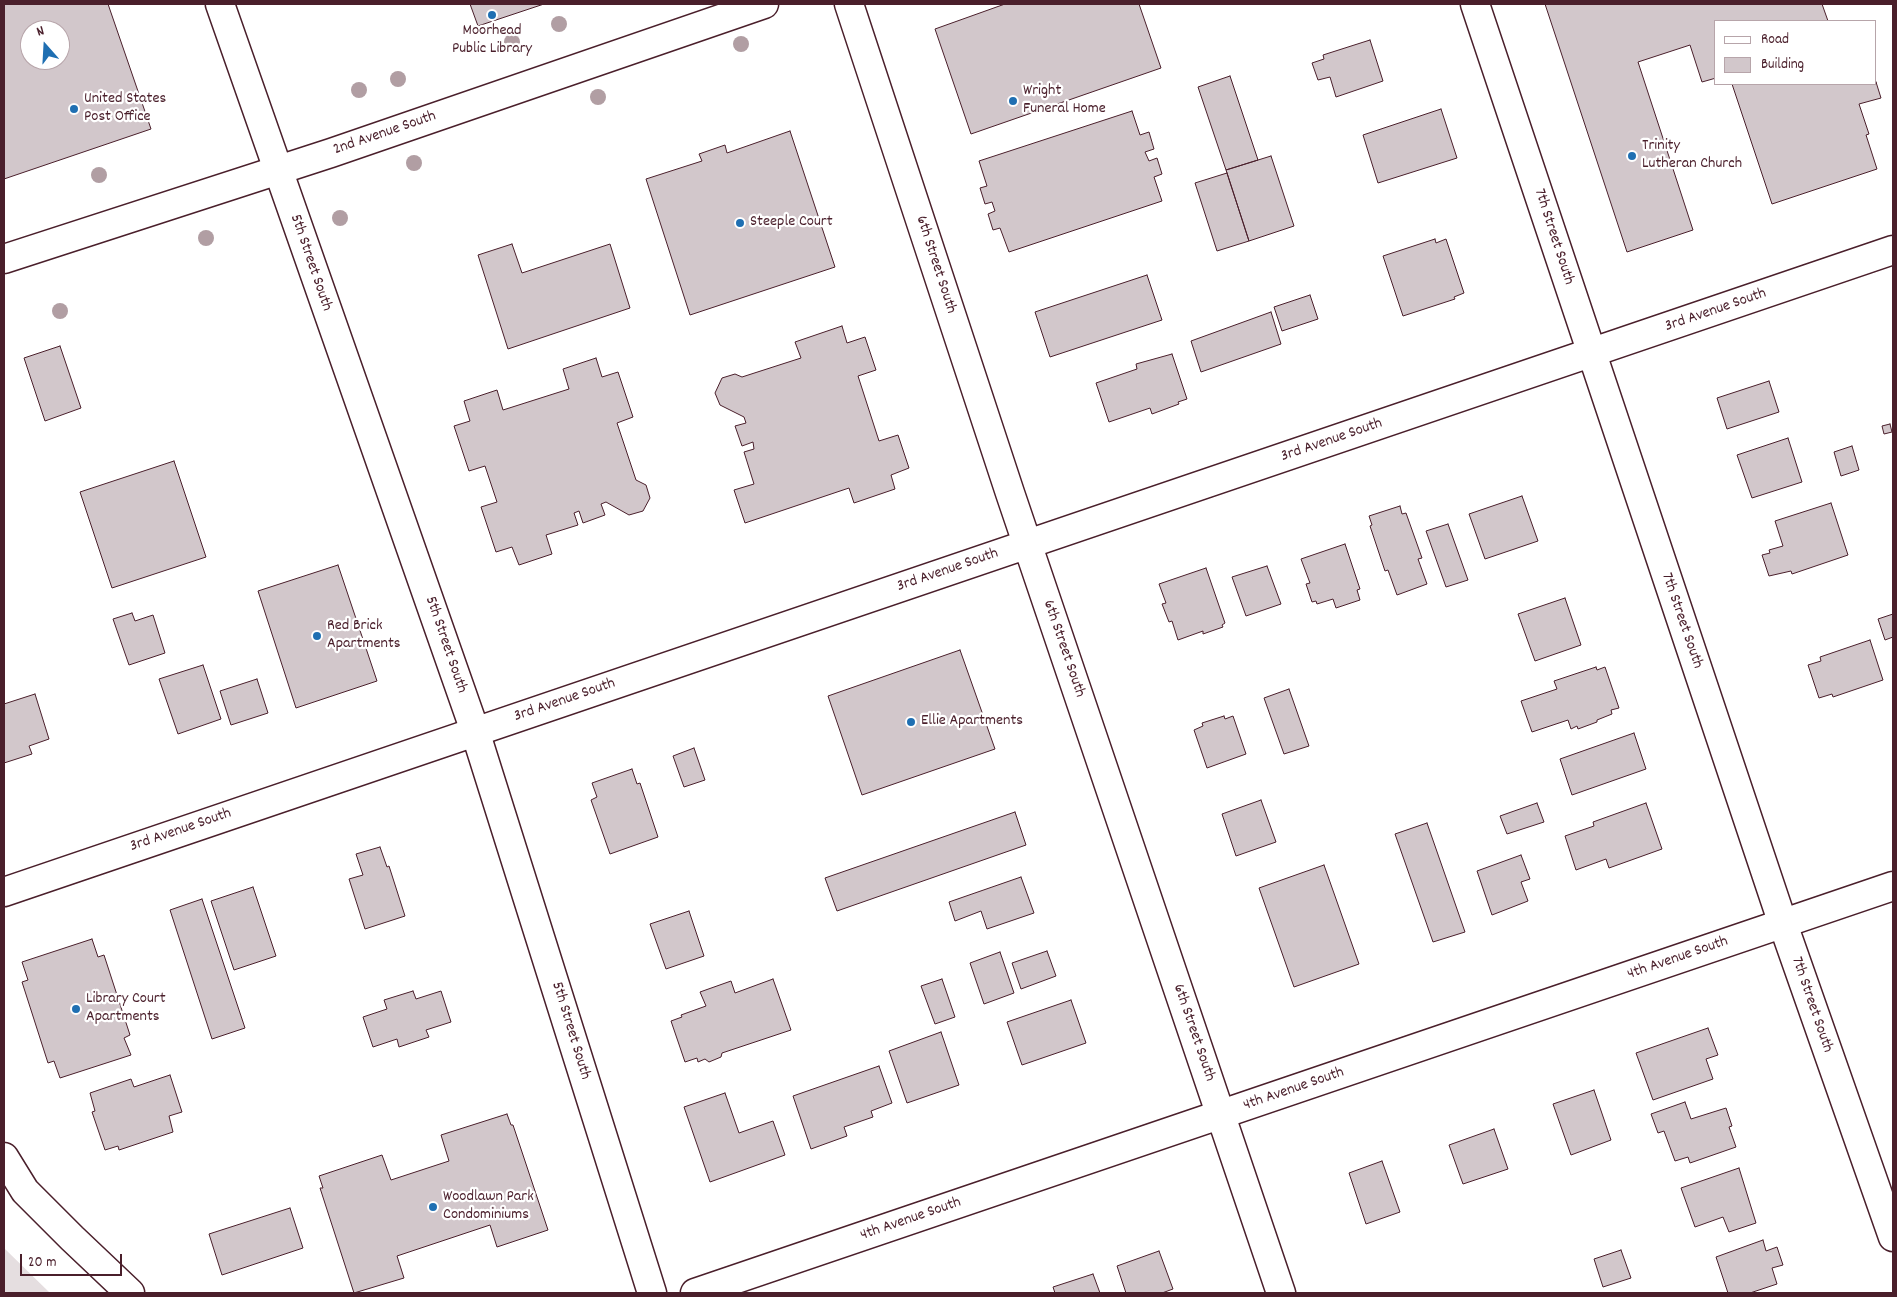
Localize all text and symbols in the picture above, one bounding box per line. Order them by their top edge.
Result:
marker: Moorhead Public Library [486,9,498,21]
north arrow [20,20,70,70]
legend [1714,20,1877,85]
text: N [34,21,47,42]
place label: Moorhead Public Library [452,22,532,60]
text: Road [1761,29,1789,51]
text: Building [1761,54,1804,76]
place label: Wright Funeral Home [1023,82,1106,120]
place label: United States Post Office [84,90,166,128]
marker: Wright Funeral Home [1007,95,1019,107]
marker: United States Post Office [68,103,80,115]
street label: 2nd Avenue South [331,107,439,161]
place label: Trinity Lutheran Church [1642,137,1742,175]
marker: Trinity Lutheran Church [1626,150,1638,162]
street label: 7th Street South [1528,187,1578,287]
street label: 5th Street South [284,212,336,314]
place label: Steeple Court [750,213,833,233]
street label: 6th Street South [910,214,960,316]
marker: Steeple Court [734,217,746,229]
street label: 3rd Avenue South [1663,285,1769,337]
street label: 3rd Avenue South [1279,415,1385,467]
street label: 3rd Avenue South [895,545,1001,597]
street label: 7th Street South [1656,571,1706,671]
street label: 5th Street South [419,594,471,696]
street label: 6th Street South [1037,598,1089,700]
place label: Red Brick Apartments [327,617,401,655]
marker: Red Brick Apartments [311,630,323,642]
street label: 3rd Avenue South [512,675,618,727]
place label: Ellie Apartments [921,712,1023,732]
marker: Ellie Apartments [905,716,917,728]
street label: 3rd Avenue South [128,805,234,857]
street label: 4th Avenue South [1625,933,1731,985]
street label: 7th Street South [1786,955,1836,1055]
street label: 5th Street South [546,980,594,1082]
street label: 6th Street South [1167,982,1219,1084]
place label: Library Court Apartments [86,990,166,1028]
marker: Library Court Apartments [70,1003,82,1015]
street label: 4th Avenue South [1241,1064,1347,1116]
place label: Woodlawn Park Condominiums [443,1188,534,1226]
street label: 4th Avenue South [858,1194,964,1246]
marker: Woodlawn Park Condominiums [427,1201,439,1213]
scale bar [22,1244,125,1276]
text: 20 m [28,1252,56,1274]

